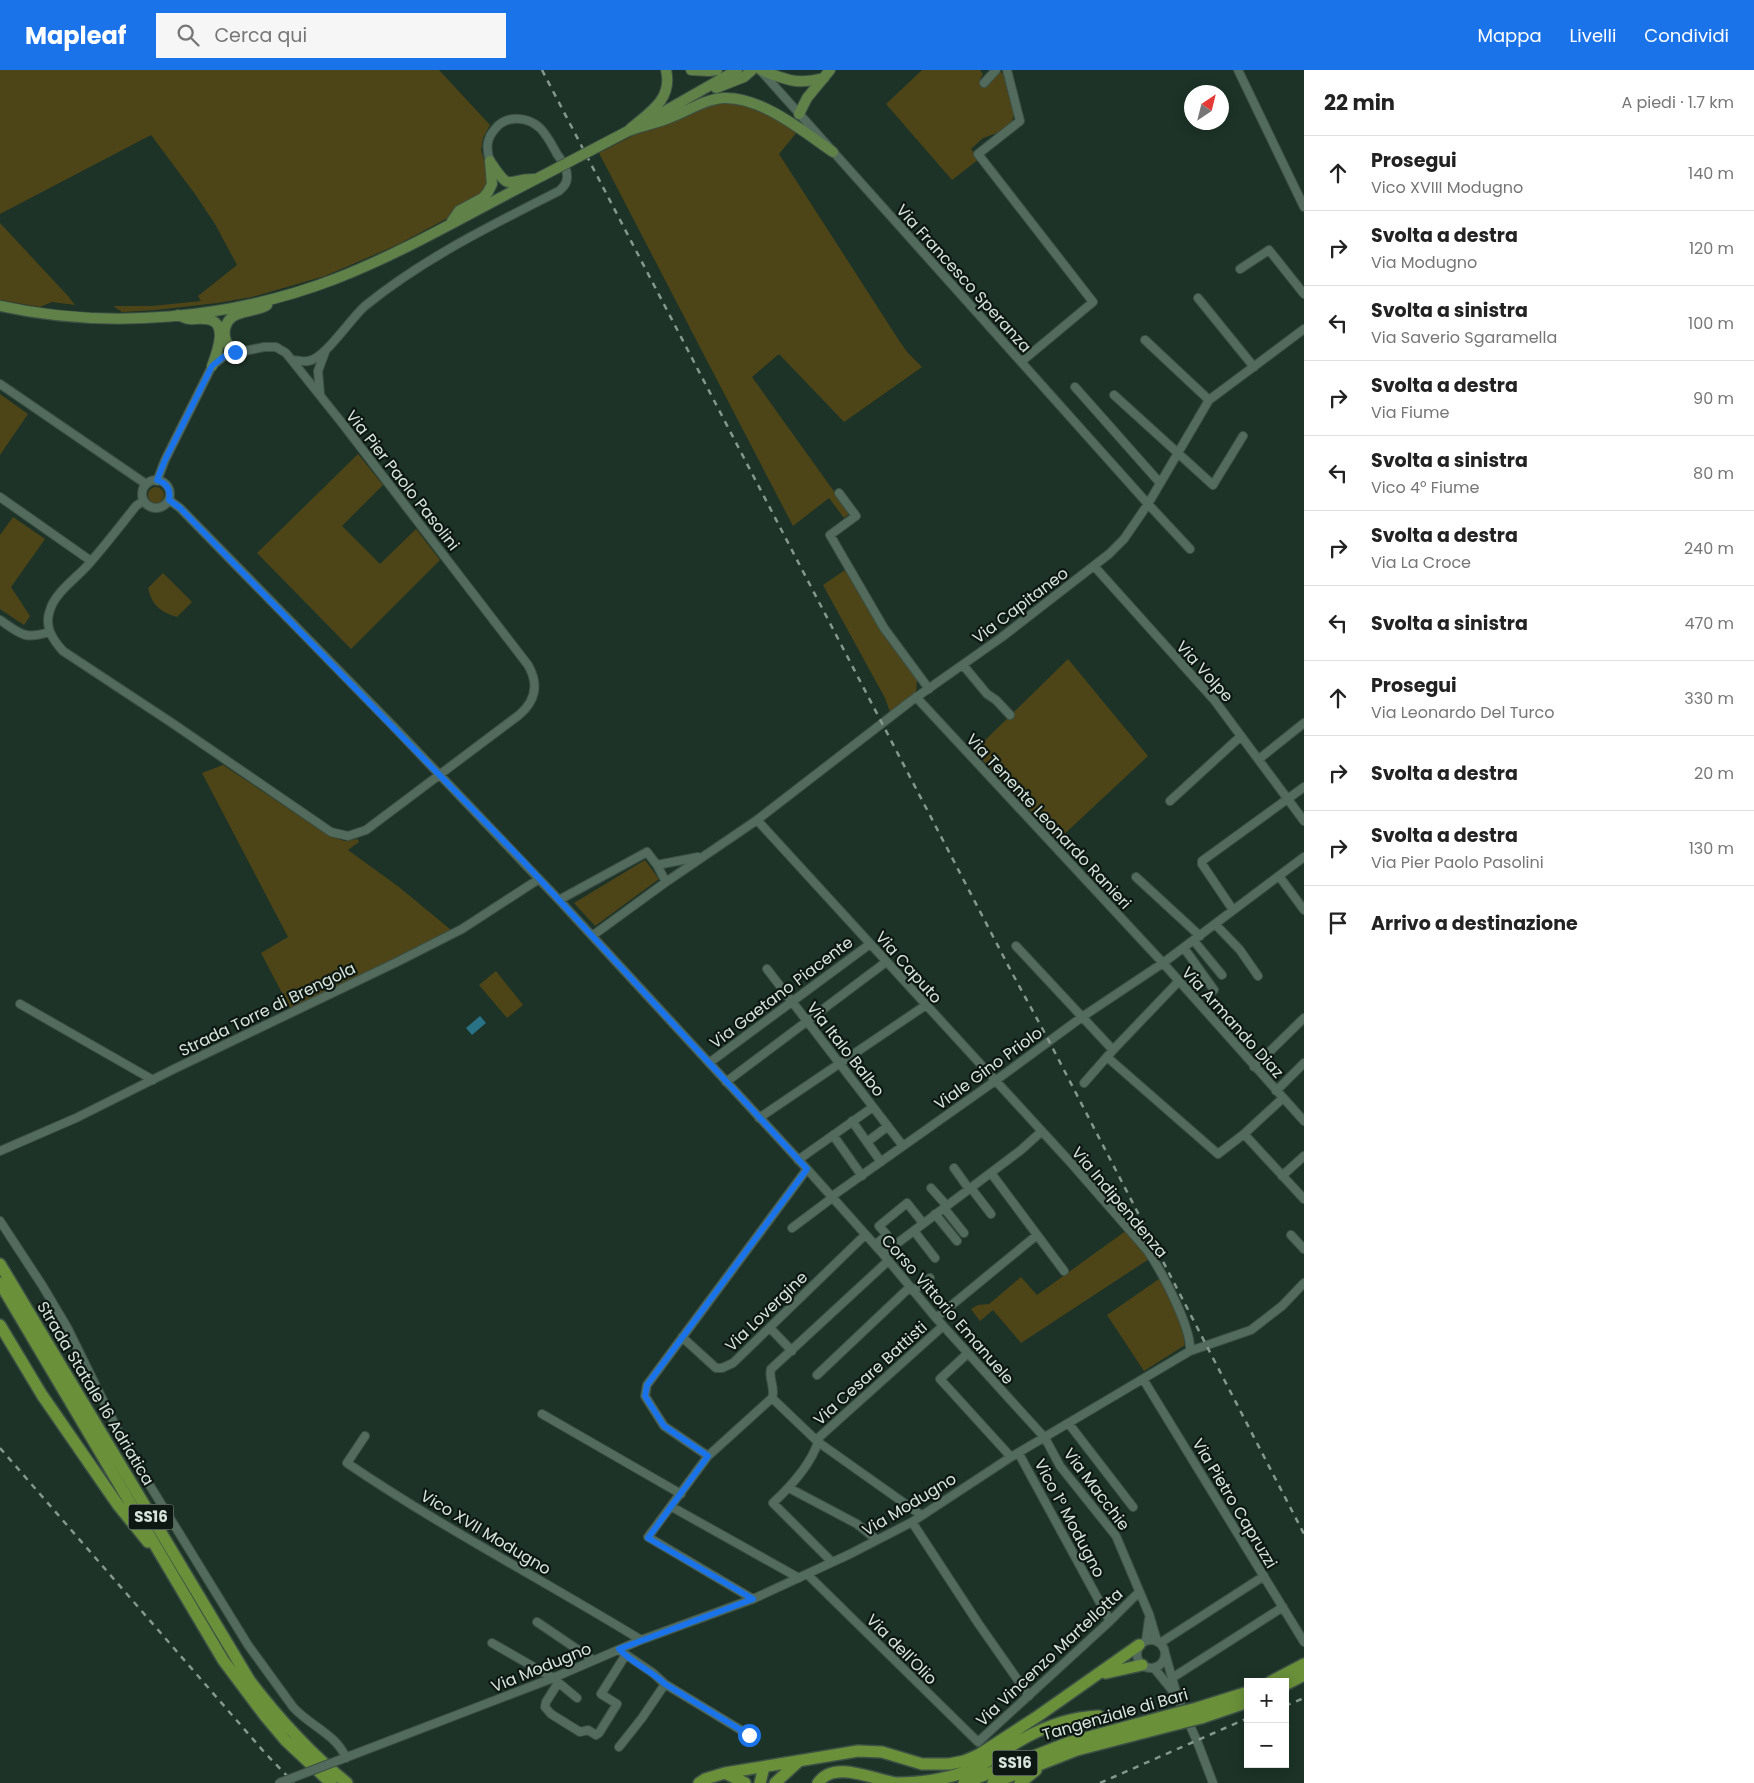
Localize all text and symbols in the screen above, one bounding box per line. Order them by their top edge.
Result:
search box [156,13,506,58]
text: Mapleaf [25,19,126,52]
icon: search [174,21,202,49]
text: Cerca qui [214,22,307,49]
text: Mappa [1477,23,1542,48]
text: Livelli [1570,23,1616,48]
text: Condividi [1644,23,1729,48]
north arrow [1184,85,1229,130]
text: 22 min [1324,88,1395,117]
text: A piedi · 1.7 km [1621,91,1734,114]
text: Prosegui [1371,147,1457,174]
icon: ahead [1324,159,1352,187]
text: 140 m [1688,162,1734,185]
text: Vico XVIII Modugno [1371,176,1523,199]
street label: Via Francesco Speranza [891,199,1037,358]
text: Svolta a destra [1371,222,1518,249]
icon: right [1324,234,1352,262]
text: 120 m [1689,237,1734,260]
text: Via Modugno [1371,251,1477,274]
text: Svolta a sinistra [1371,297,1528,324]
icon: left [1324,309,1352,337]
text: 100 m [1688,312,1734,335]
text: Via Saverio Sgaramella [1371,326,1557,349]
route end [224,341,247,364]
text: Svolta a destra [1371,372,1518,399]
icon: right [1324,384,1352,412]
text: 90 m [1693,387,1734,410]
text: Via Fiume [1371,401,1449,424]
street label: Via Pier Paolo Pasolini [340,405,465,555]
text: Svolta a sinistra [1371,447,1528,474]
icon: left [1324,459,1352,487]
text: 80 m [1693,462,1734,485]
text: Vico 4° Fiume [1371,476,1480,499]
text: Svolta a destra [1371,522,1518,549]
icon: right [1324,534,1352,562]
text: 240 m [1684,537,1734,560]
text: Via La Croce [1371,551,1471,574]
street label: Via Capitaneo [968,562,1073,649]
icon: left [1324,609,1352,637]
text: Svolta a sinistra [1371,610,1528,637]
text: 470 m [1684,612,1734,635]
street label: Via Volpe [1171,636,1239,707]
text: Prosegui [1371,672,1457,699]
icon: ahead [1324,684,1352,712]
text: 330 m [1684,687,1734,710]
text: Via Leonardo Del Turco [1371,701,1555,724]
street label: Via Tenente Leonardo Ranieri [961,728,1136,914]
icon: right [1324,759,1352,787]
text: Svolta a destra [1371,760,1518,787]
text: 20 m [1694,762,1734,785]
text: Svolta a destra [1371,822,1518,849]
icon: right [1324,834,1352,862]
text: 130 m [1689,837,1734,860]
text: Via Pier Paolo Pasolini [1371,851,1544,874]
icon: arrive [1324,909,1352,937]
text: Arrivo a destinazione [1371,910,1578,937]
street label: Via Caputo [870,926,947,1009]
street label: Via Gaetano Piacente [705,931,858,1054]
street label: Strada Torre di Brengola [175,957,359,1062]
street label: Via Armando Diaz [1176,962,1289,1083]
street label: Via Italo Balbo [801,997,890,1101]
street label: Viale Gino Priolo [930,1021,1047,1115]
street label: Via Indipendenza [1066,1142,1173,1263]
street label: Corso Vittorio Emanuele [876,1229,1019,1389]
street label: Via Lovergine [720,1266,813,1357]
street label: Strada Statale 16 Adriatica [31,1297,160,1490]
street label: Via Cesare Battisti [808,1316,932,1431]
street label: Via Pietro Capruzzi [1187,1434,1283,1573]
street label: Via Macchie [1058,1443,1135,1535]
street label: Vico 1° Modugno [1029,1455,1111,1582]
street label: Via Modugno [858,1467,961,1542]
street label: Vico XVII Modugno [416,1484,555,1580]
road number: SS16 [128,1504,174,1530]
street label: Via Vincenzo Martellotta [971,1583,1128,1732]
street label: Via dell'Olio [861,1609,942,1690]
street label: Via Modugno [488,1637,595,1698]
map controls [1244,1678,1289,1768]
button: + [1244,1678,1289,1723]
street label: Tangenziale di Bari [1040,1683,1191,1746]
button: − [1244,1723,1289,1768]
route start [738,1724,761,1747]
road number: SS16 [992,1750,1038,1776]

